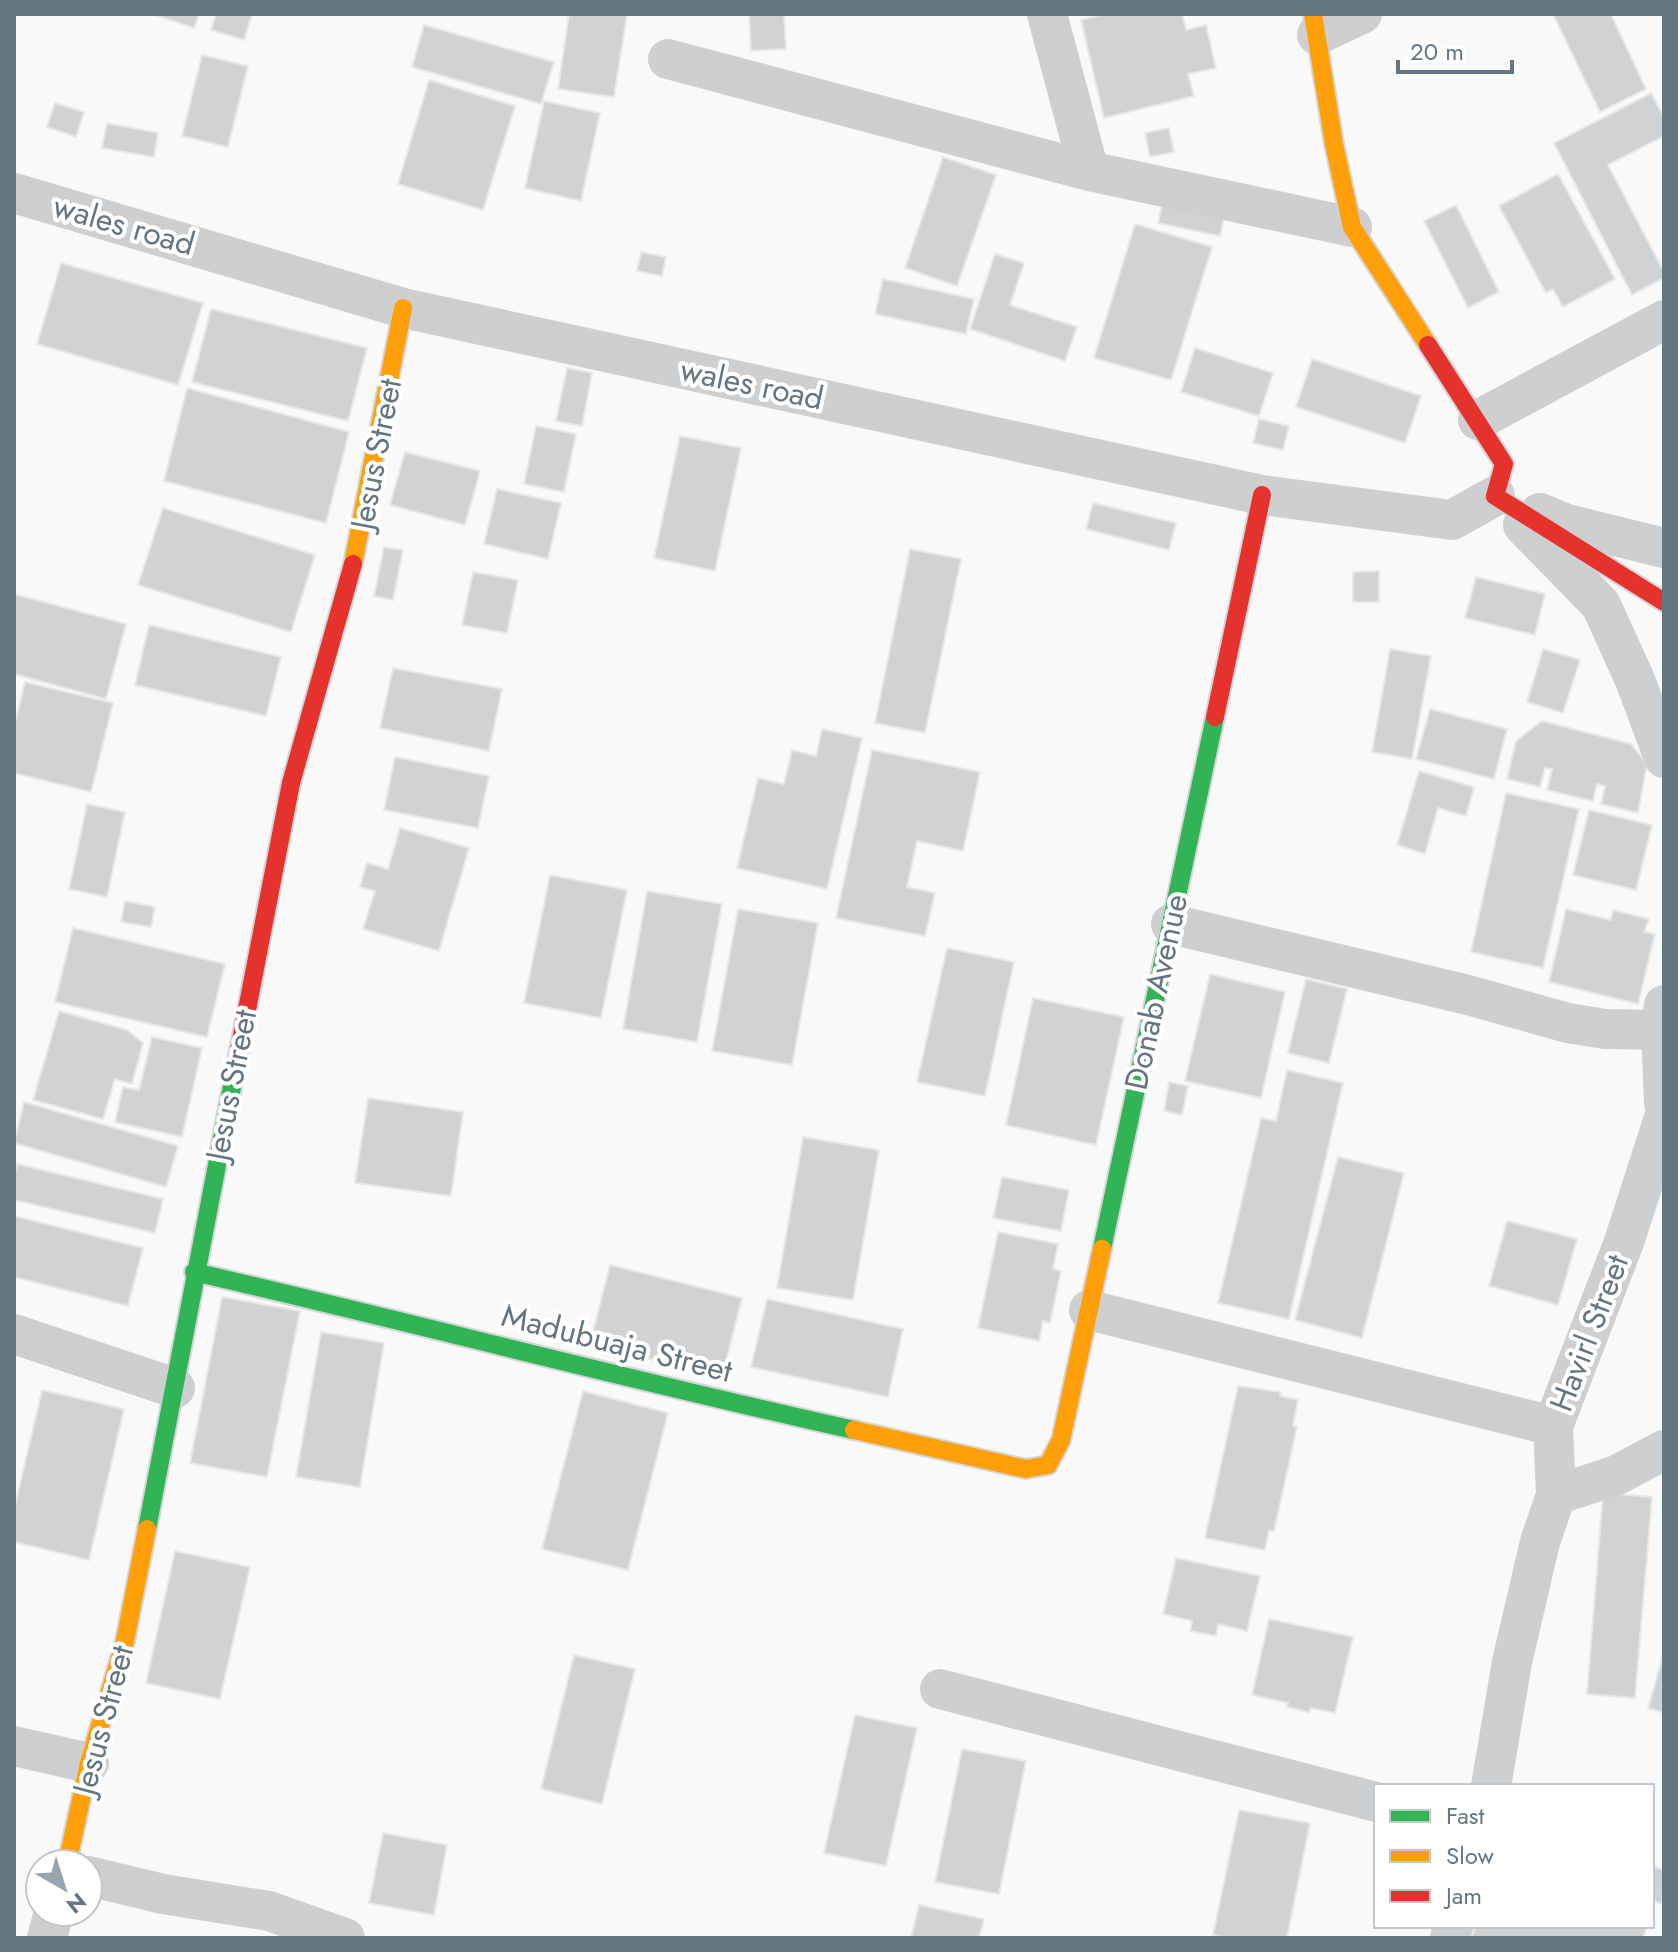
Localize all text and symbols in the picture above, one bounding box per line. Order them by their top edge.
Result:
scale bar [1398,24,1512,74]
text: 20 m [1410,34,1464,69]
street label: wales road [48,183,200,267]
street label: wales road [676,346,828,422]
street label: Jesus Street [338,374,413,537]
street label: Donab Avenue [1113,890,1199,1094]
street label: Jesus Street [193,1005,268,1168]
street label: Havirl Street [1538,1248,1640,1418]
street label: Madubuaja Street [497,1292,737,1394]
street label: Jesus Street [60,1640,145,1804]
legend [1374,1784,1654,1928]
text: Fast [1446,1798,1484,1833]
text: Slow [1446,1838,1494,1873]
north arrow [24,1848,104,1928]
text: Jam [1443,1878,1482,1913]
text: N [60,1886,93,1921]

